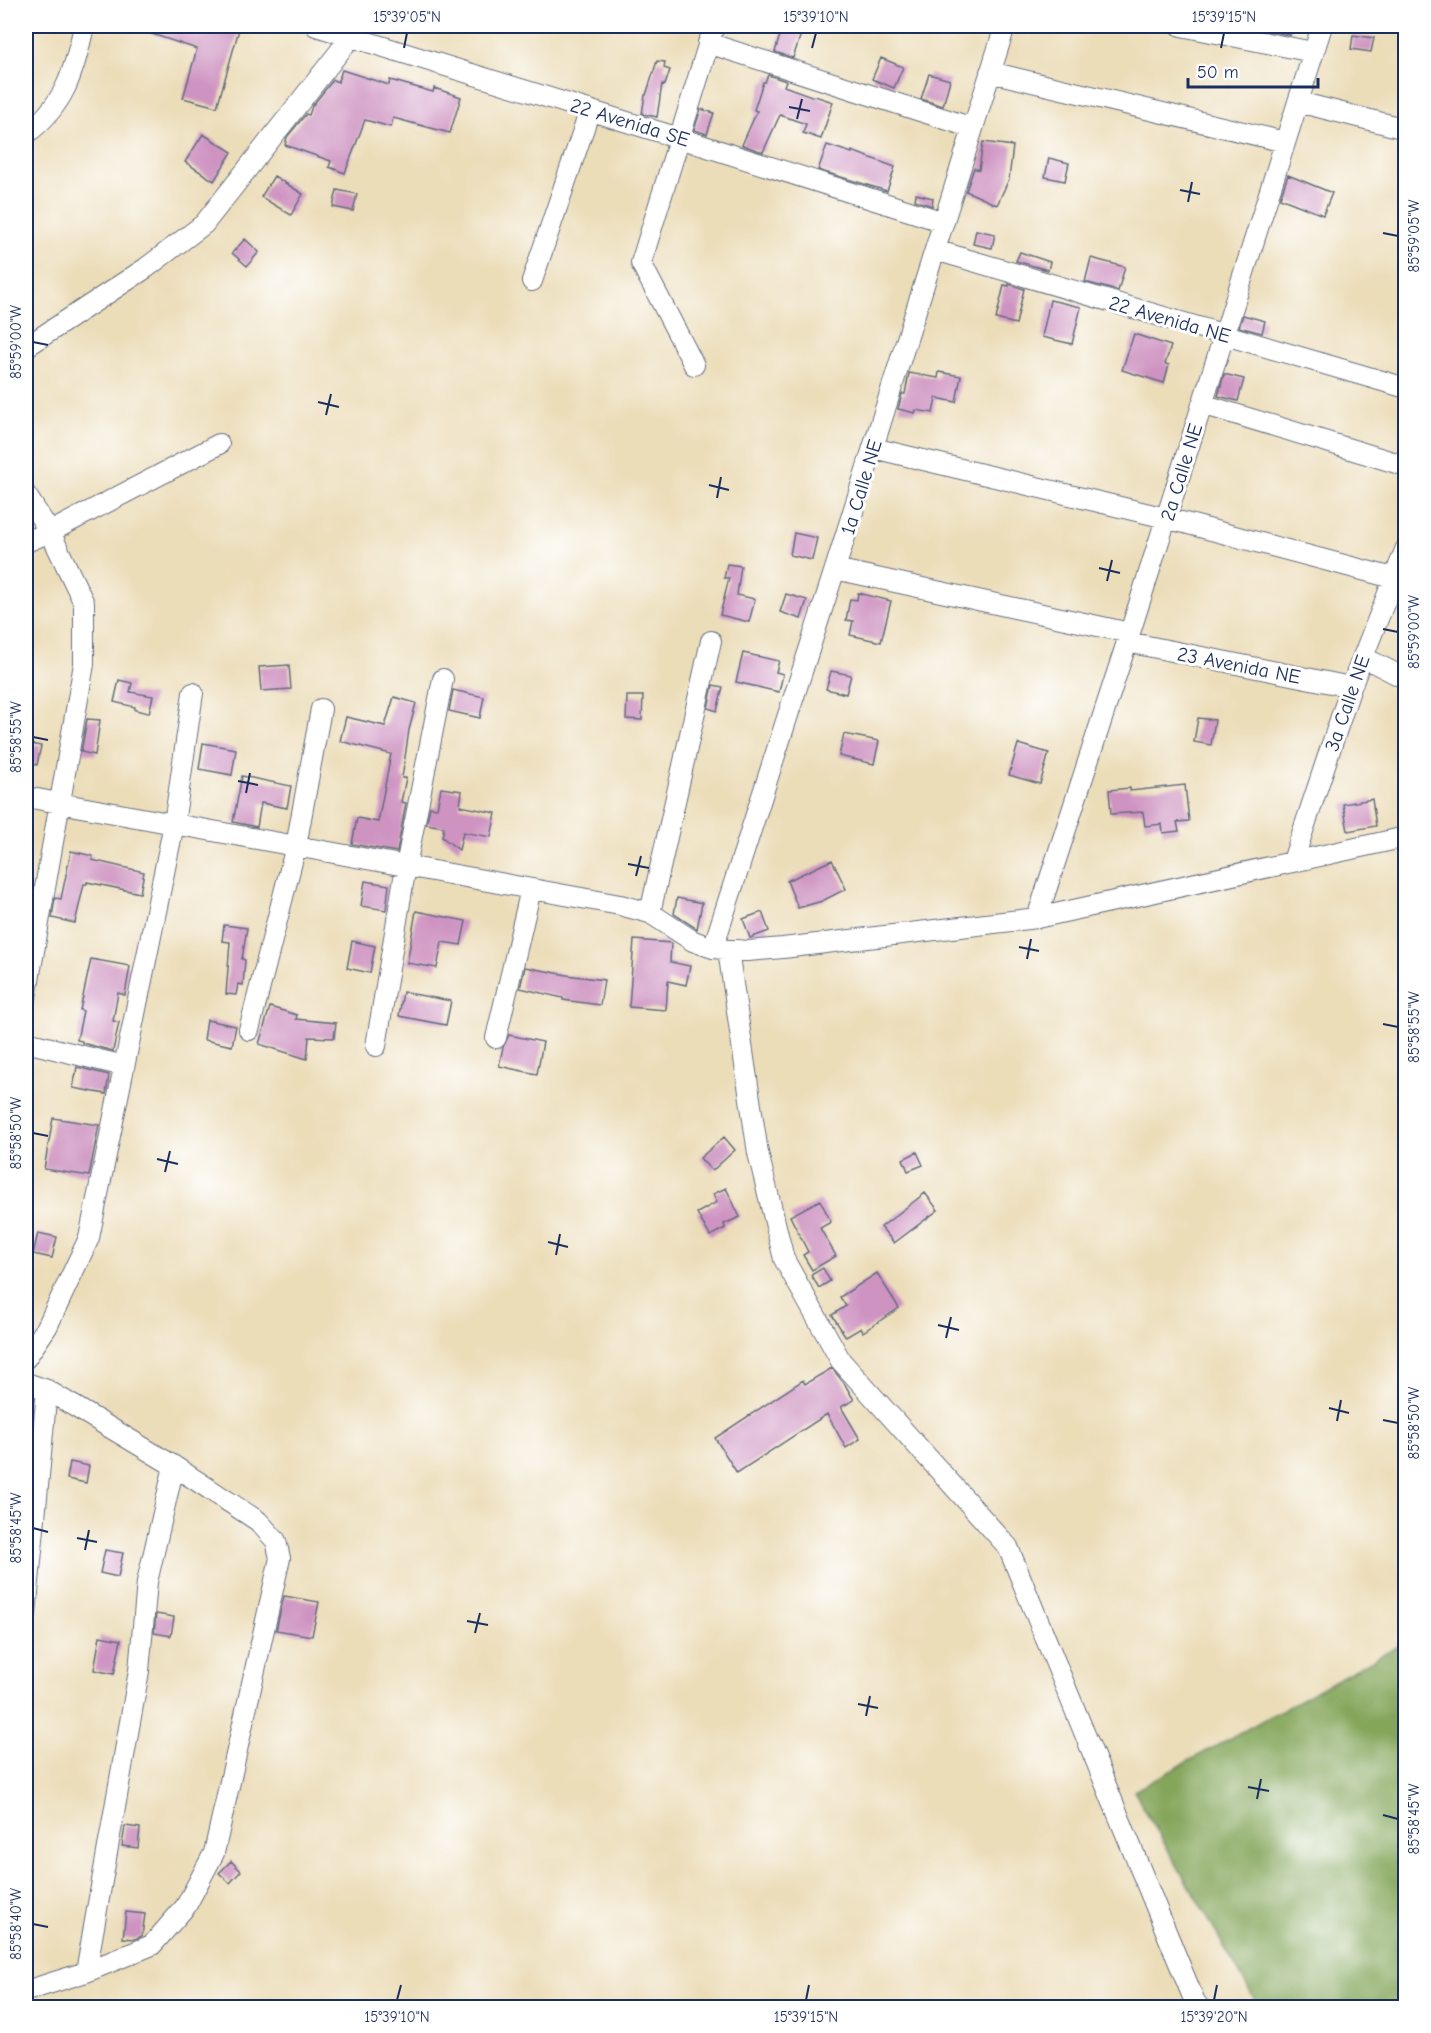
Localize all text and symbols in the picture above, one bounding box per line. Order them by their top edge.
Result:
text: 15°39'05"N [373,8,441,26]
text: 15°39'10"N [783,8,849,26]
text: 15°39'15"N [1192,8,1256,26]
scale bar [1188,51,1318,89]
text: 50 m [1197,62,1239,83]
street label: 22 Avenida SE [567,93,692,152]
text: 85°59'05"W [1405,200,1423,273]
street label: 22 Avenida NE [1106,291,1233,348]
text: 85°59'00"W [7,305,25,379]
street label: 2a Calle NE [1156,421,1207,524]
street label: 1a Calle NE [836,437,887,537]
text: 85°59'00"W [1405,595,1423,669]
street label: 23 Avenida NE [1175,642,1303,689]
street label: 3a Calle NE [1320,652,1375,754]
text: 85°58'55"W [7,701,25,773]
text: 85°58'55"W [1405,991,1423,1063]
text: 85°58'50"W [7,1097,25,1169]
text: 85°58'50"W [1405,1387,1423,1459]
text: 85°58'45"W [7,1493,25,1563]
text: 85°58'45"W [1405,1784,1423,1854]
text: 85°58'40"W [7,1888,25,1960]
text: 15°39'10"N [364,2008,430,2026]
text: 15°39'15"N [774,2008,838,2026]
text: 15°39'20"N [1180,2008,1248,2026]

